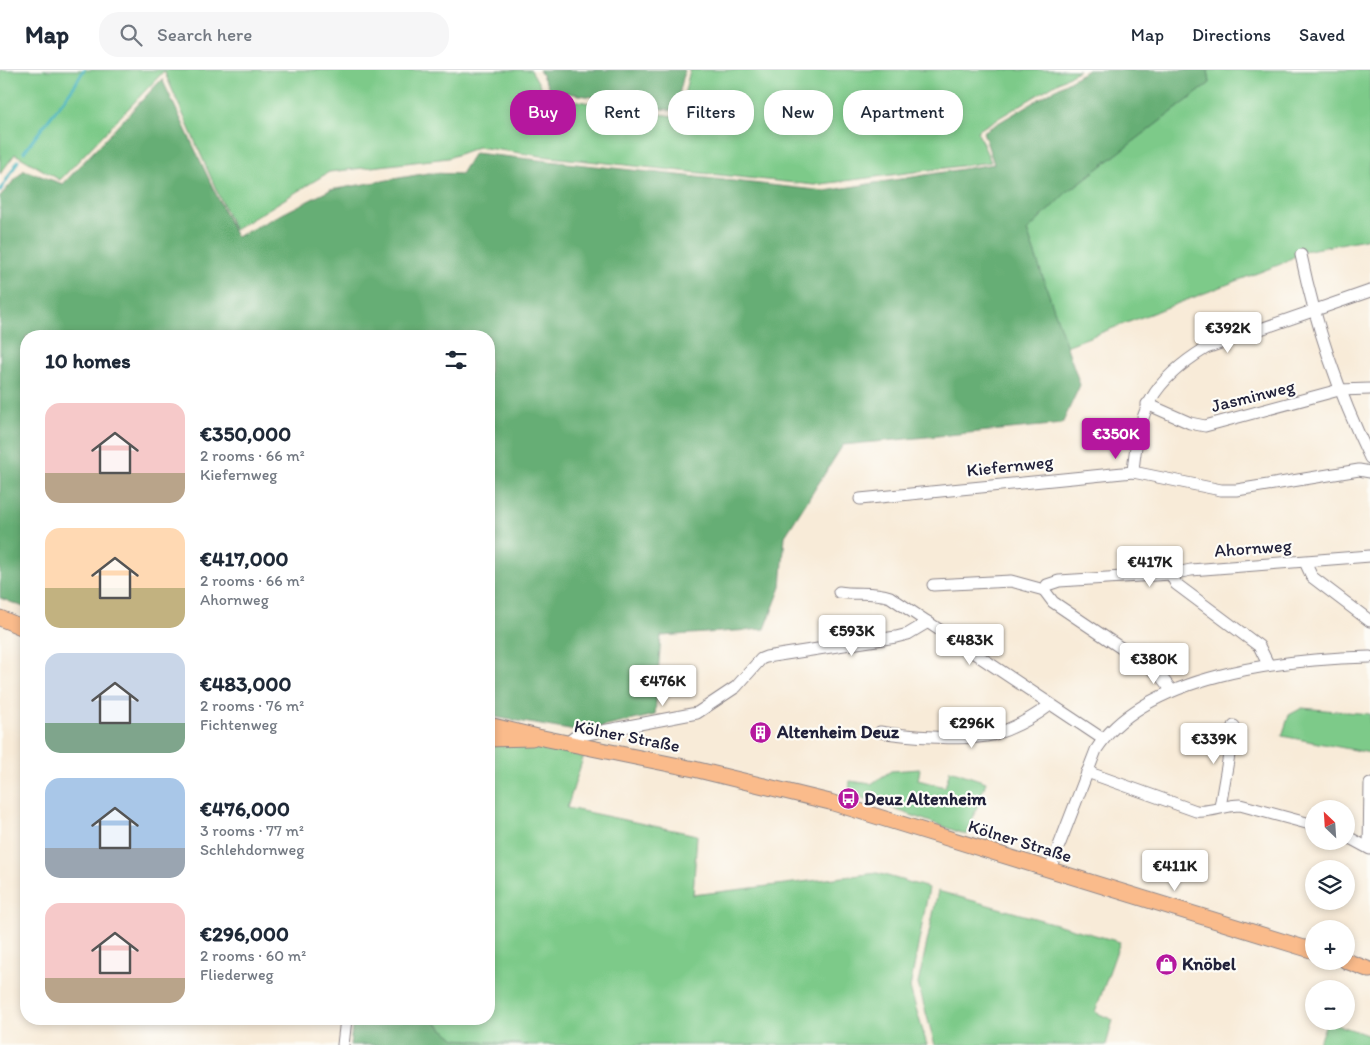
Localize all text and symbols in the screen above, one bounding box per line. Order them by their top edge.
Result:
search box [99,12,449,57]
text: Map [25,20,69,49]
icon: search [117,21,145,49]
text: Search here [157,23,252,46]
text: Map [1131,24,1164,46]
text: Directions [1192,24,1271,46]
text: Saved [1299,24,1345,46]
chip: Buy [510,90,576,135]
chip: Rent [586,90,658,135]
chip: Filters [668,90,754,135]
chip: New [764,90,833,135]
chip: Apartment [843,90,963,135]
pin: €392K [1193,312,1263,354]
text: €392K [1206,318,1250,337]
icon: filters [442,346,470,374]
text: 10 homes [45,348,131,373]
street label: Jasminweg [1209,375,1298,417]
pin: €350K [1081,418,1151,460]
text: €350,000 [200,421,291,446]
icon: home [85,423,145,483]
text: €350K [1093,424,1139,443]
text: 2 rooms · 66 m² [200,446,305,465]
street label: Kiefernweg [966,450,1055,481]
text: Kiefernweg [200,465,277,484]
street label: Ahornweg [1214,534,1293,562]
text: €417,000 [200,546,289,571]
pin: €417K [1115,546,1185,588]
icon: home [85,548,145,608]
text: €417K [1128,552,1172,571]
text: 2 rooms · 66 m² [200,571,305,590]
text: Ahornweg [200,590,269,609]
pin: €593K [817,614,887,657]
text: €593K [830,621,874,640]
pin: €483K [935,624,1005,666]
text: €483K [947,630,993,649]
pin: €380K [1119,642,1189,685]
text: €380K [1131,649,1177,668]
pin: €476K [628,664,698,707]
text: €483,000 [200,671,291,696]
text: €476K [640,671,686,690]
icon: home [85,673,145,733]
text: 2 rooms · 76 m² [200,696,304,715]
pin: €296K [937,706,1007,749]
text: €296K [950,713,994,732]
text: Fichtenweg [200,715,277,734]
street label: Kölner Straße [572,715,682,757]
building icon: Altenheim Deuz [749,720,773,744]
place label: Altenheim Deuz [776,721,900,743]
pin: €339K [1179,722,1249,765]
text: €339K [1191,729,1237,748]
bus stop icon: Deuz Altenheim [836,787,860,811]
place label: Deuz Altenheim [864,788,987,810]
text: €476,000 [200,796,290,821]
icon: home [85,798,145,858]
north arrow [1305,800,1355,850]
map controls [1305,800,1355,1030]
street label: Kölner Straße [965,815,1075,867]
text: 3 rooms · 77 m² [200,821,304,840]
text: Schlehdornweg [200,840,304,859]
pin: €411K [1140,850,1210,892]
text: €411K [1153,856,1197,875]
button: layers [1305,860,1355,910]
button: + [1305,920,1355,970]
text: €296,000 [200,921,289,946]
icon: home [85,923,145,983]
text: 2 rooms · 60 m² [200,946,306,965]
shop icon: Knöbel [1154,952,1178,976]
place label: Knöbel [1182,953,1237,975]
text: Fliederweg [200,965,274,984]
button: − [1305,980,1355,1030]

